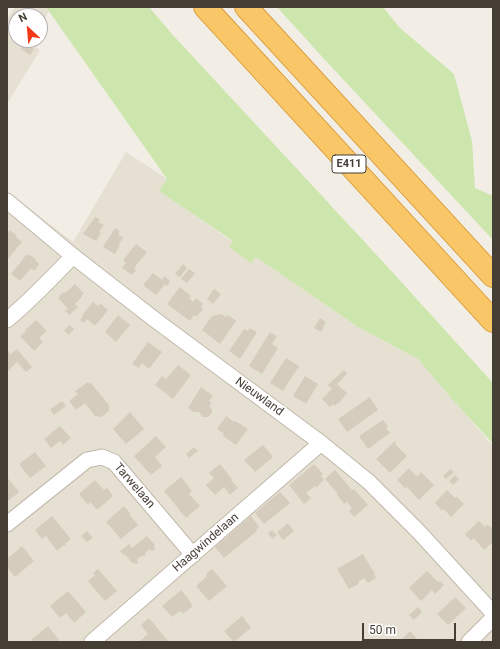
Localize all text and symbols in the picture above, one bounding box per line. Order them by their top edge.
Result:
north arrow [8,8,48,48]
text: N [17,10,29,25]
road number: E411 [332,155,366,173]
street label: Nieuwland [232,375,286,419]
street label: Tarwelaan [110,460,158,512]
street label: Haagwindelaan [170,510,242,576]
scale bar [364,615,458,641]
text: 50 m [369,623,396,637]

